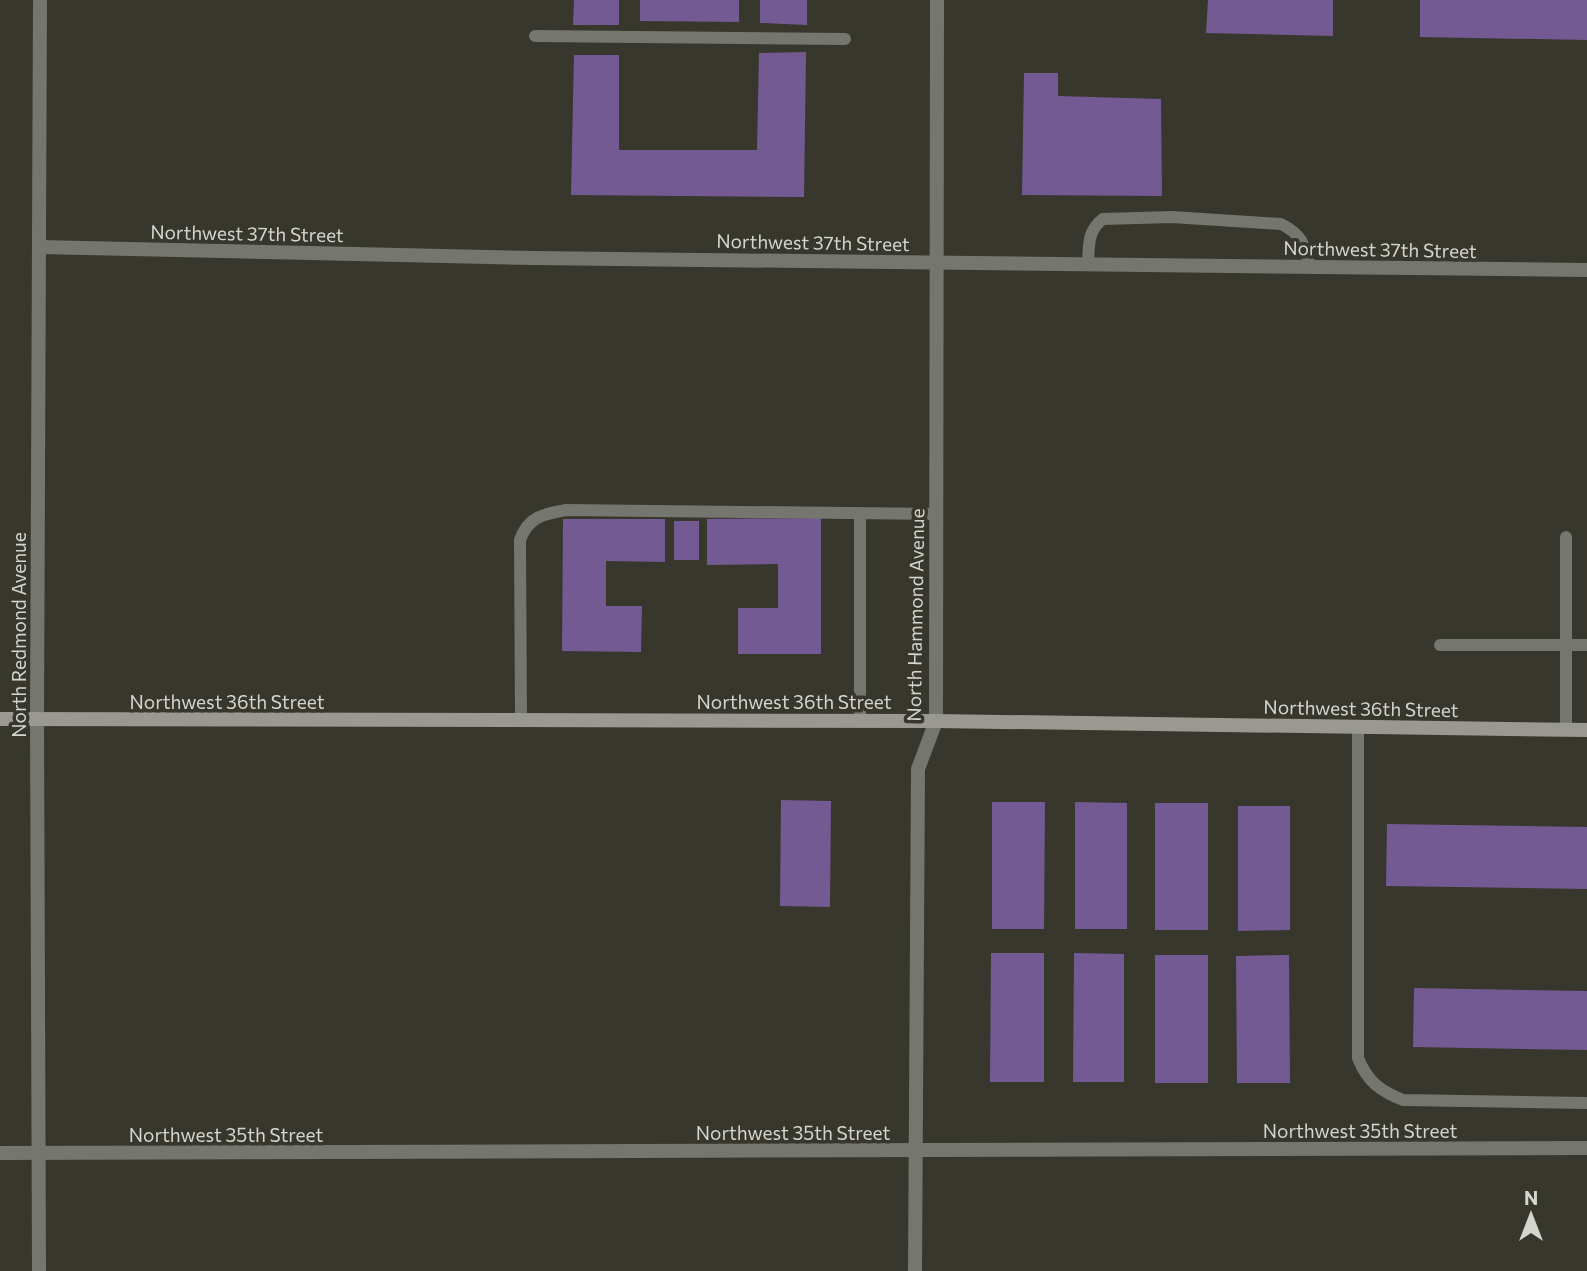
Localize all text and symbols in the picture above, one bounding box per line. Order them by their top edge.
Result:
street label: Northwest 37th Street [150,220,344,246]
street label: Northwest 37th Street [716,229,910,255]
street label: Northwest 37th Street [1283,236,1477,262]
street label: North Hammond Avenue [902,508,928,722]
street label: North Redmond Avenue [7,532,30,738]
street label: Northwest 36th Street [129,690,325,713]
street label: Northwest 36th Street [696,690,892,713]
street label: Northwest 36th Street [1263,695,1459,721]
street label: Northwest 35th Street [1263,1119,1457,1142]
street label: Northwest 35th Street [696,1121,890,1144]
street label: Northwest 35th Street [129,1123,323,1146]
north arrow [1496,1180,1566,1250]
text: N [1524,1186,1538,1209]

